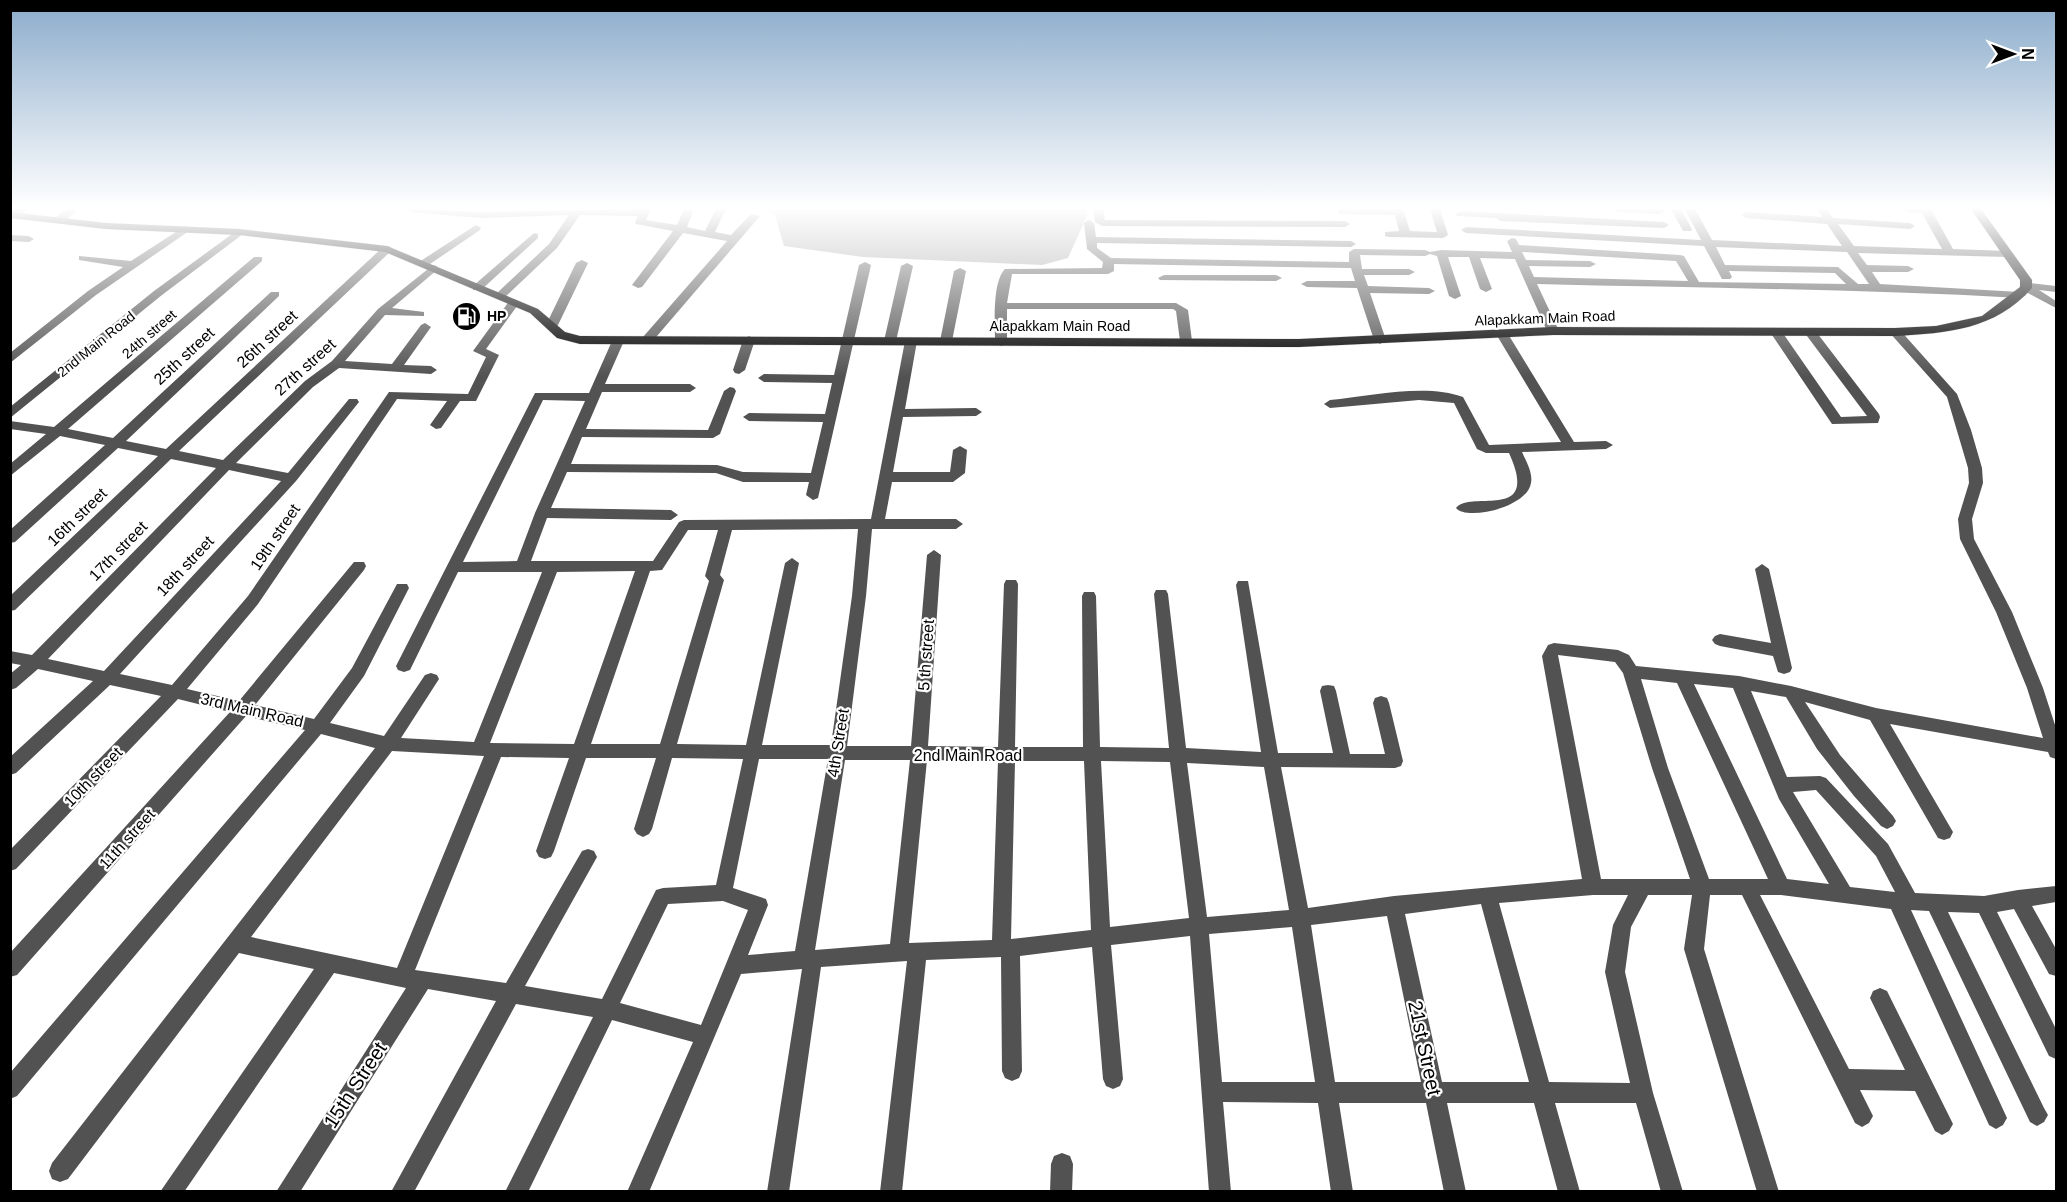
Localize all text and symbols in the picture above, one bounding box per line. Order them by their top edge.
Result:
north arrow [1983,24,2043,84]
text: N [2019,48,2036,60]
fuel station icon: HP [450,300,482,332]
street label: 24th street [119,306,179,362]
street label: 26th street [234,307,301,371]
street label: 2nd Main Road [54,308,138,380]
place label: HP [487,308,506,324]
street label: Alapakkam Main Road [1474,308,1616,328]
street label: Alapakkam Main Road [990,318,1130,334]
street label: 25th street [151,324,218,388]
street label: 27th street [271,335,339,399]
street label: 16th street [44,484,110,549]
street label: 19th street [247,500,303,573]
street label: 17th street [86,518,151,584]
street label: 18th street [153,532,217,599]
street label: 5 th street [915,618,937,691]
street label: 3rd Main Road [199,690,305,730]
street label: 4th Street [824,707,852,779]
street label: 10th street [61,744,126,810]
street label: 2nd Main Road [914,747,1022,764]
street label: 11th street [96,805,159,872]
street label: 21st Street [1404,998,1446,1098]
street label: 15th Street [319,1038,391,1132]

